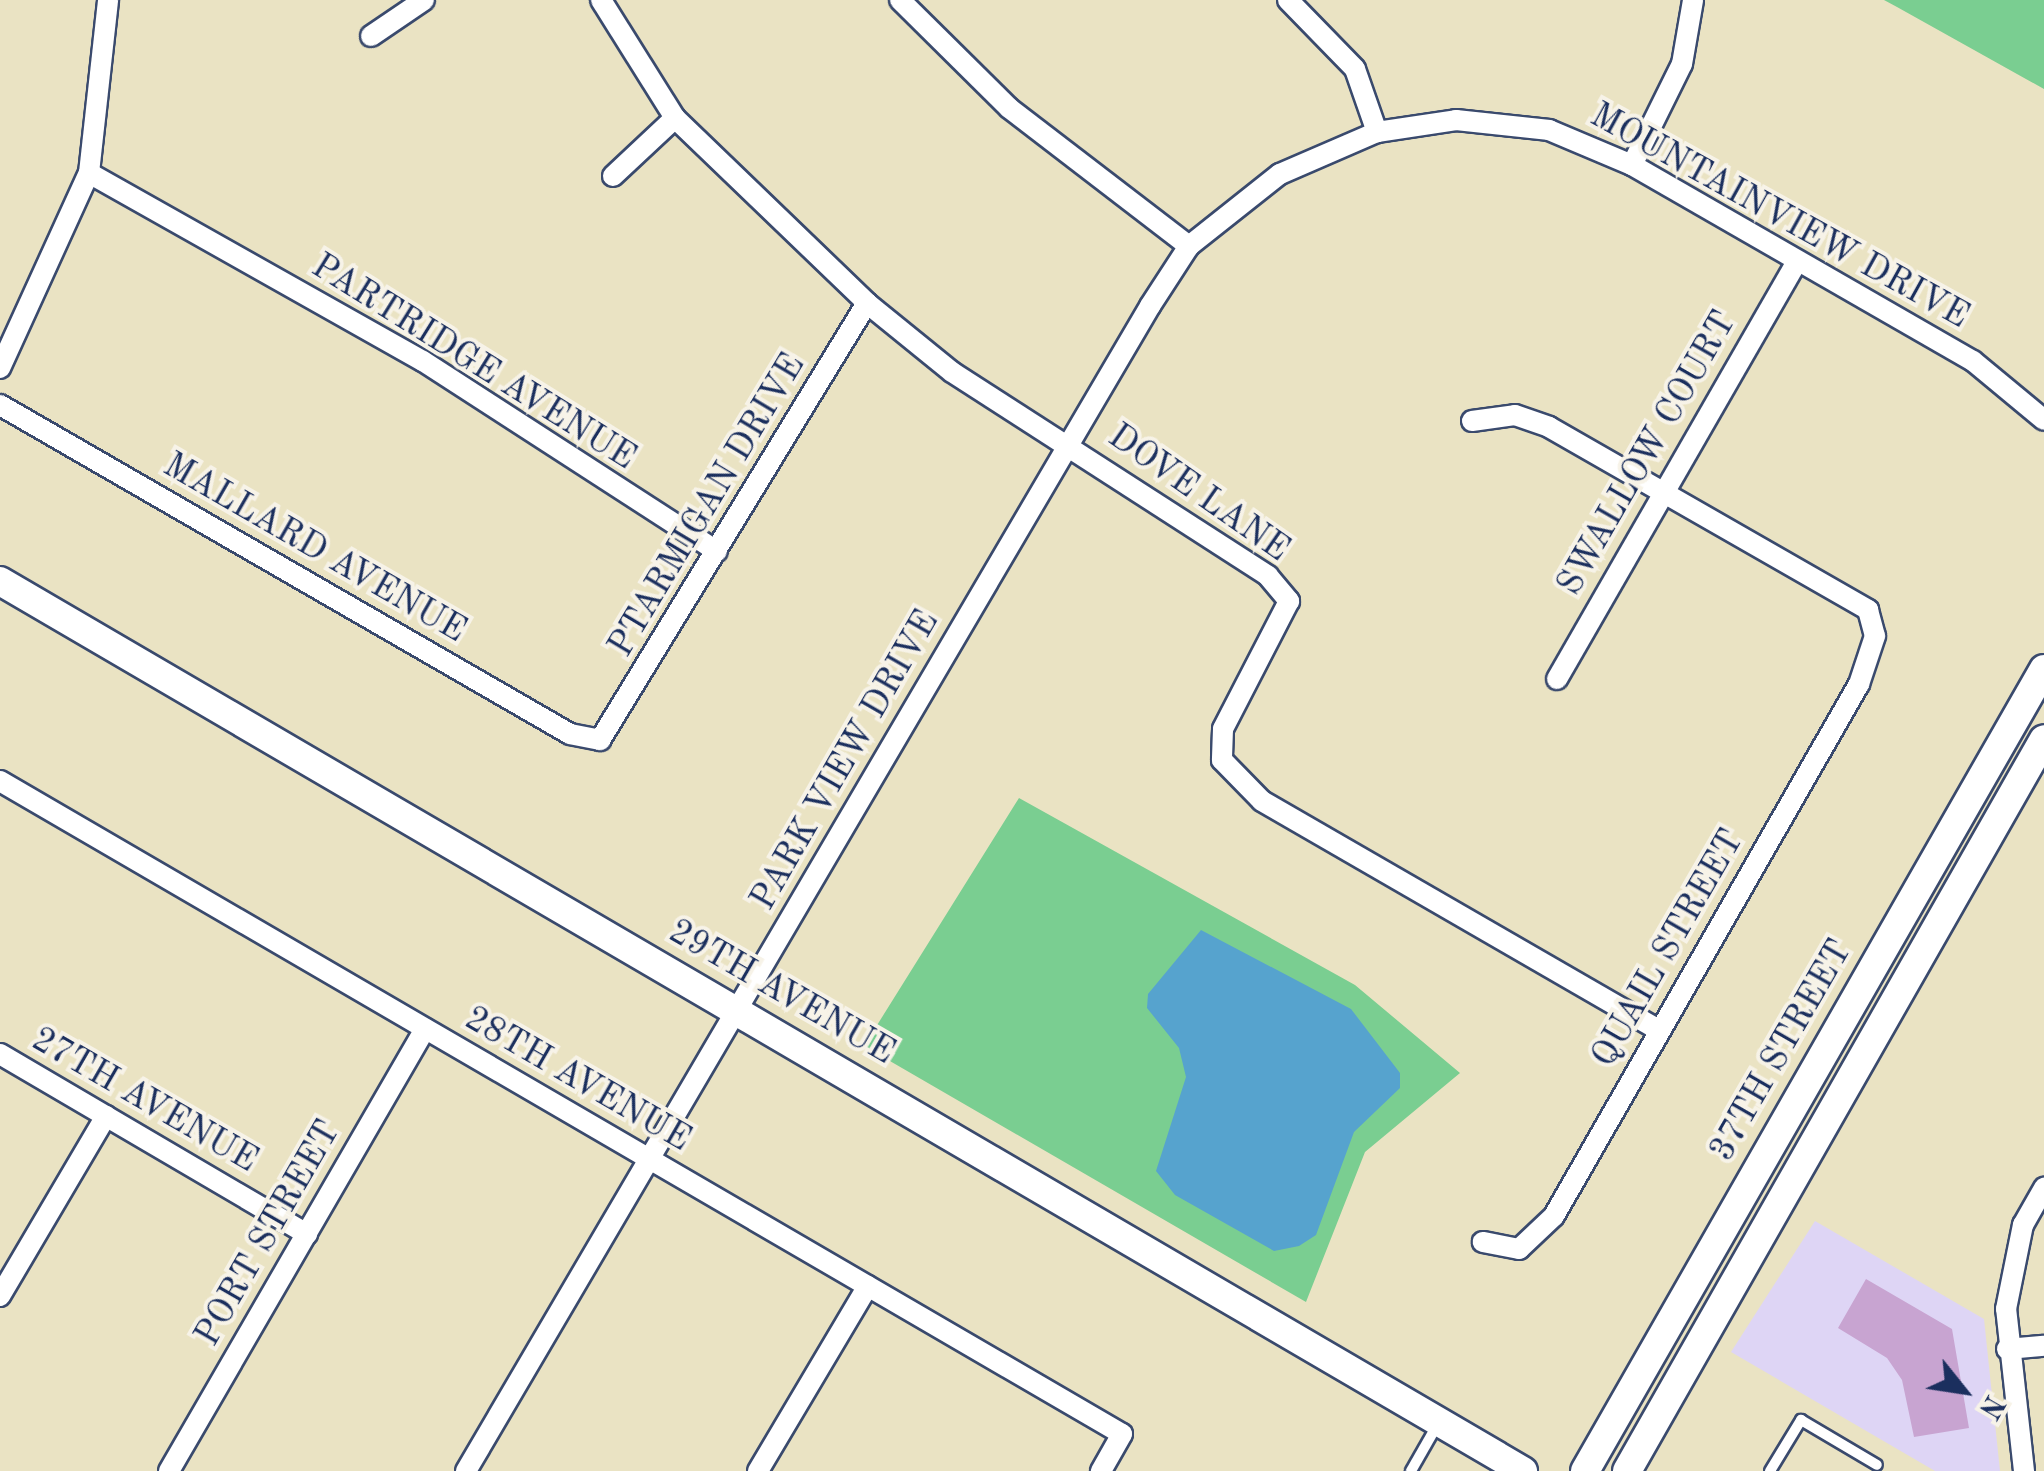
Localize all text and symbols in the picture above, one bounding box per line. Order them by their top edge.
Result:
street label: MOUNTAINVIEW DRIVE [1582,95,1976,339]
street label: PARTRIDGE AVENUE [303,246,643,480]
street label: SWALLOW COURT [1550,305,1746,603]
street label: PTARMIGAN DRIVE [601,347,815,665]
street label: DOVE LANE [1099,416,1297,572]
street label: MALLARD AVENUE [155,445,473,653]
street label: PARK VIEW DRIVE [743,604,949,918]
street label: QUAIL STREET [1584,823,1754,1075]
street label: 29TH AVENUE [661,911,901,1075]
street label: 37TH STREET [1702,933,1862,1169]
street label: 28TH AVENUE [457,998,697,1162]
street label: 27TH AVENUE [24,1019,264,1183]
street label: PORT STREET [188,1114,350,1354]
north arrow [1914,1341,2014,1441]
text: N [1973,1390,2007,1422]

